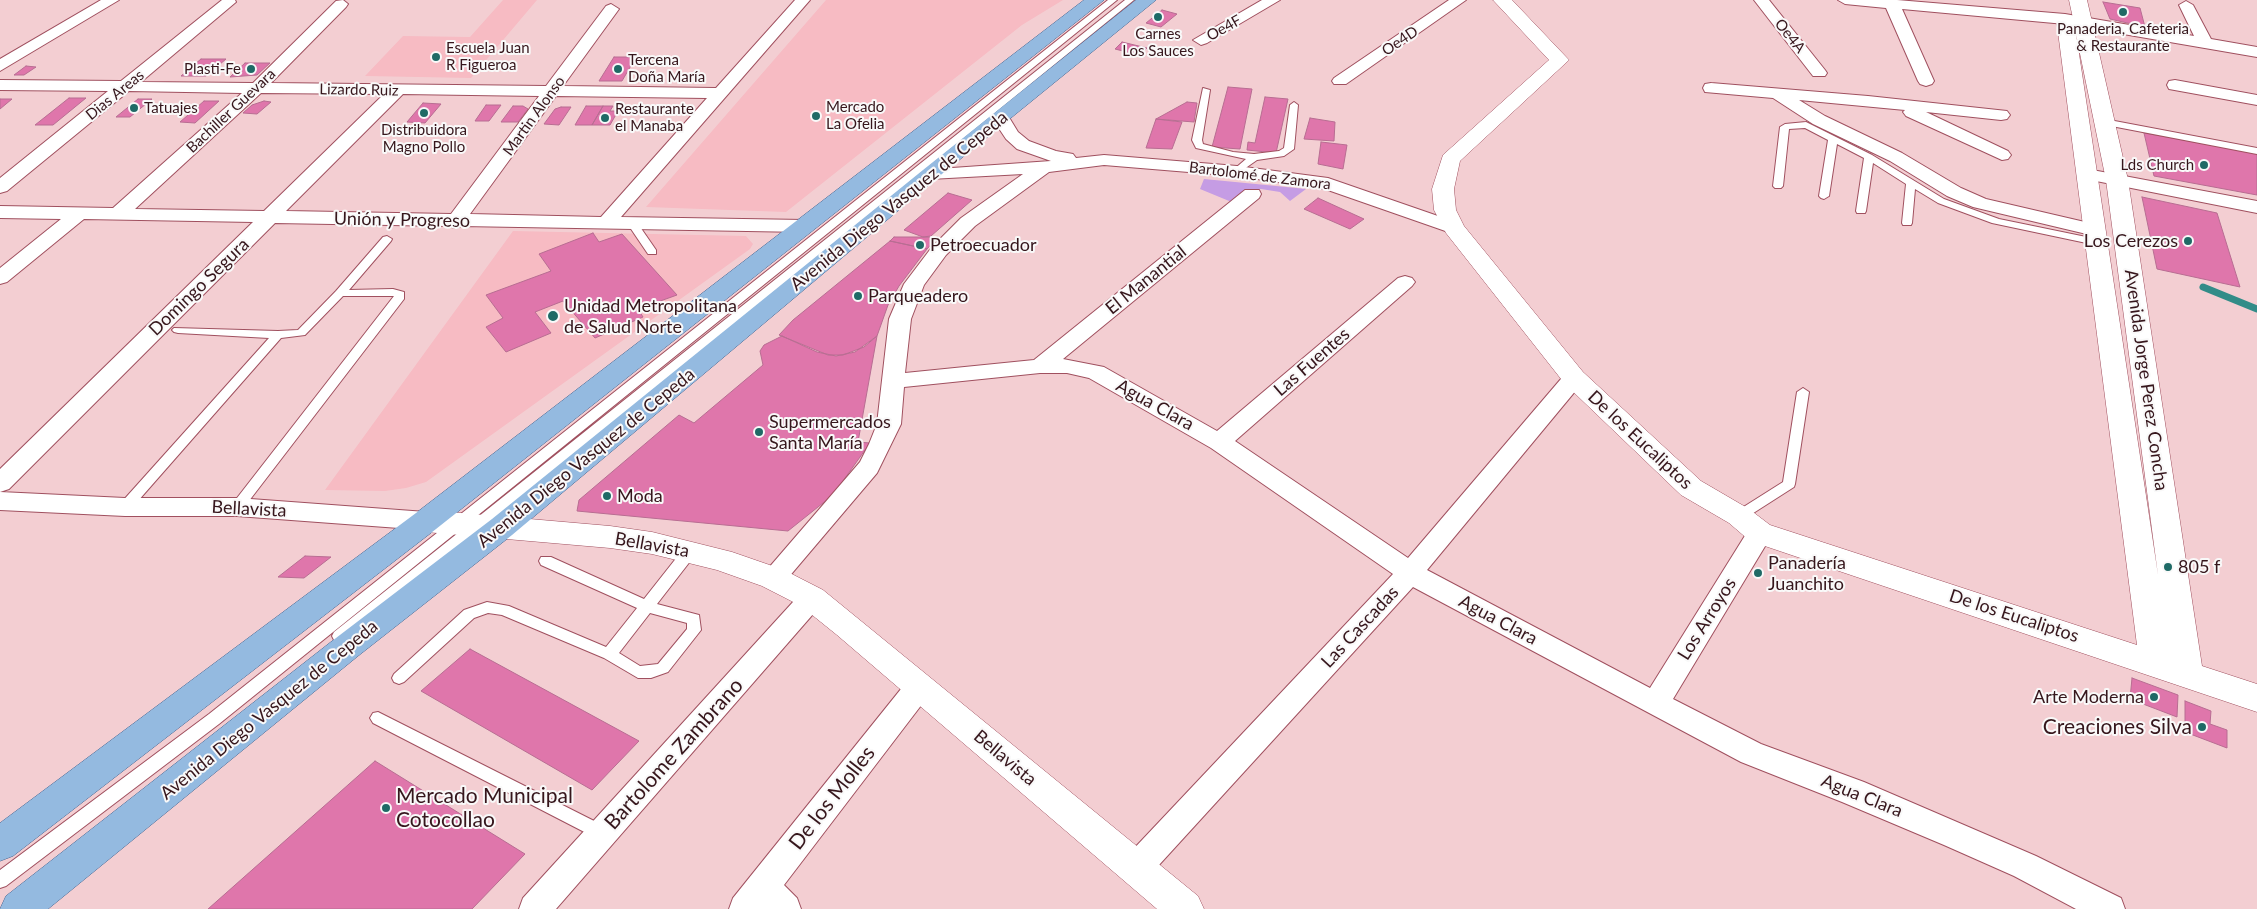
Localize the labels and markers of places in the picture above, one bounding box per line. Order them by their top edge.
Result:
marker: Panaderia, Cafeteria & Restaurante [2117,6,2129,18]
marker: Carnes Los Sauces [1152,11,1164,23]
place label: Panaderia, Cafeteria & Restaurante [2057,20,2189,55]
place label: Carnes Los Sauces [1122,25,1194,60]
place label: Escuela Juan R Figueroa [446,39,530,74]
marker: Escuela Juan R Figueroa [430,51,442,63]
place label: Tercena Doña María [628,51,705,86]
place label: Plasti-Fe [184,60,241,78]
marker: Plasti-Fe [245,63,257,75]
marker: Tercena Doña María [612,63,624,75]
place label: Mercado La Ofelia [826,98,884,133]
place label: Tatuajes [144,99,198,117]
place label: Restaurante el Manaba [615,100,694,135]
marker: Tatuajes [128,102,140,114]
marker: Distribuidora Magno Pollo [418,107,430,119]
marker: Mercado La Ofelia [810,110,822,122]
marker: Restaurante el Manaba [599,112,611,124]
place label: Distribuidora Magno Pollo [381,121,467,156]
place label: Lds Church [2121,156,2194,174]
marker: Lds Church [2198,159,2210,171]
place label: Los Cerezos [2084,230,2178,252]
place label: Petroecuador [930,234,1037,256]
marker: Los Cerezos [2182,235,2194,247]
marker: Petroecuador [914,239,926,251]
place label: Parqueadero [868,285,968,307]
marker: Parqueadero [852,290,864,302]
place label: Unidad Metropolitana de Salud Norte [564,295,737,338]
marker: Unidad Metropolitana de Salud Norte [546,309,560,323]
place label: Supermercados Santa María [769,411,891,454]
marker: Supermercados Santa María [753,426,765,438]
place label: Moda [617,485,663,507]
marker: Moda [601,490,613,502]
place label: Panadería Juanchito [1768,552,1846,594]
place label: 805 f [2178,556,2220,578]
marker: 805 f [2162,561,2174,573]
marker: Panadería Juanchito [1752,567,1764,579]
place label: Arte Moderna [2033,686,2144,708]
marker: Arte Moderna [2148,691,2160,703]
place label: Creaciones Silva [2043,714,2192,740]
marker: Creaciones Silva [2196,721,2208,733]
place label: Mercado Municipal Cotocollao [396,783,573,833]
marker: Mercado Municipal Cotocollao [380,802,392,814]

